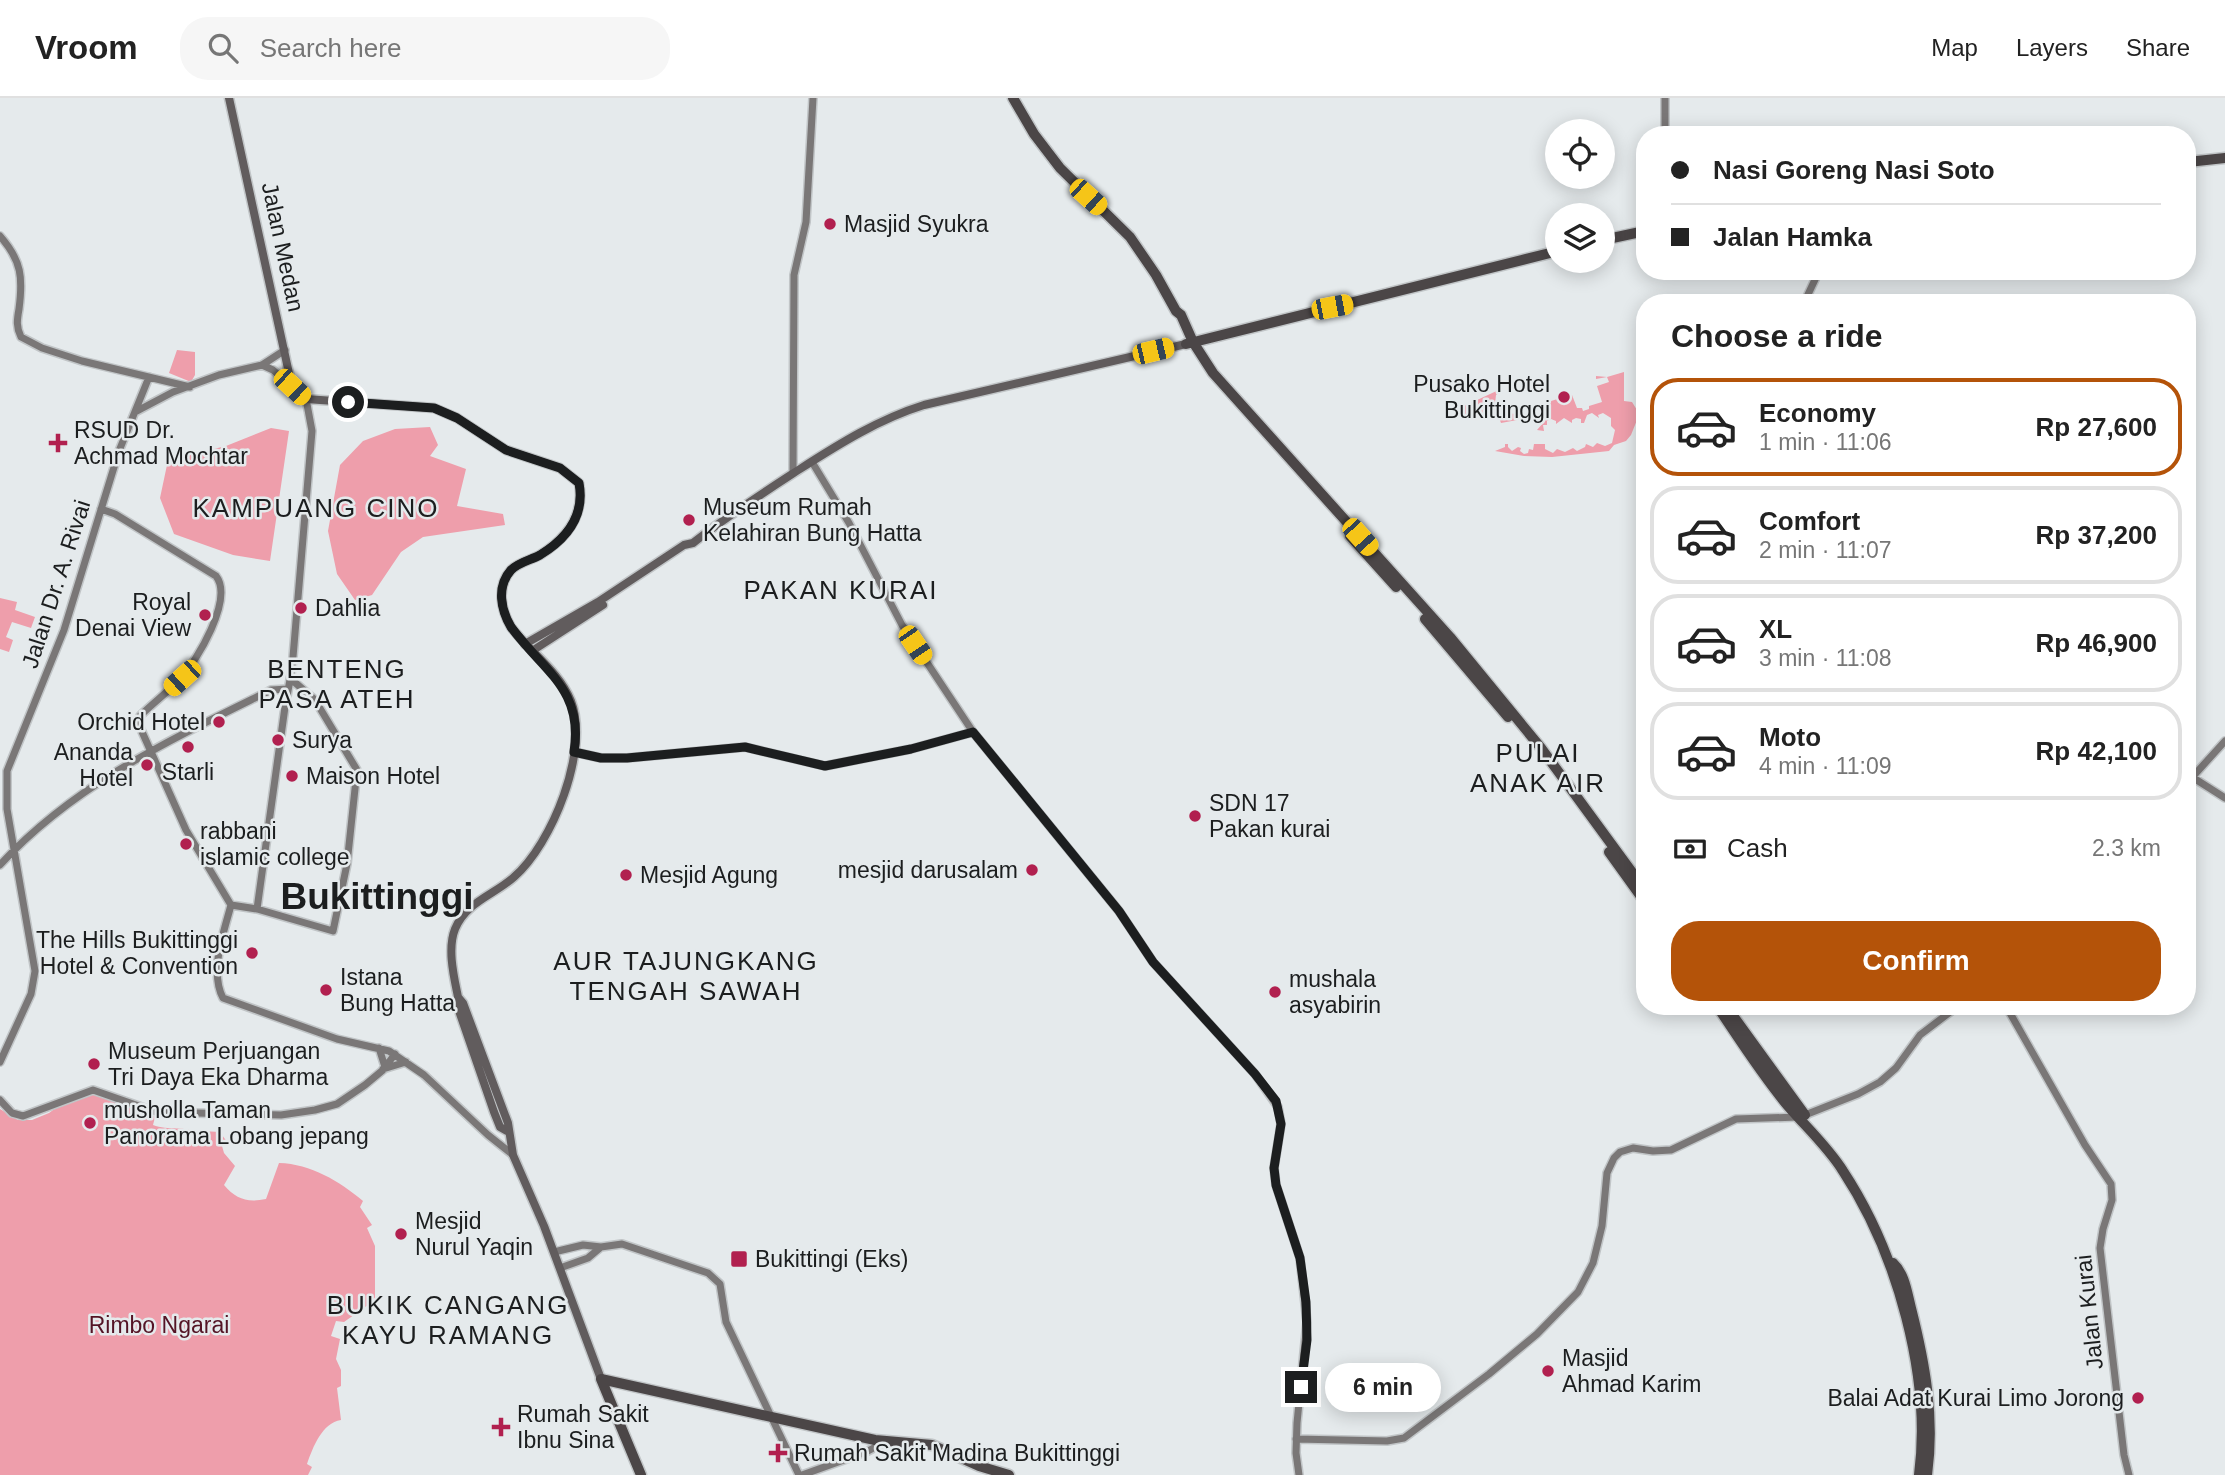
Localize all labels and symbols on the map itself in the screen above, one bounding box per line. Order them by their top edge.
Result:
car [1066,175,1111,219]
street label: Jalan Medan [257,180,309,314]
place label: Masjid Syukra [844,211,989,237]
marker: Masjid Syukra [822,216,838,232]
car [1310,293,1355,321]
car [1131,336,1176,366]
car [270,365,315,409]
place label: Pusako Hotel Bukittinggi [1413,371,1550,423]
route start [332,386,364,418]
marker: Pusako Hotel Bukittinggi [1556,389,1572,405]
place label: RSUD Dr. Achmad Mochtar [74,417,248,469]
marker: RSUD Dr. Achmad Mochtar [48,433,68,453]
district label: KAMPUANG CINO [192,493,440,523]
place label: Museum Rumah Kelahiran Bung Hatta [703,494,922,546]
street label: Jalan Dr. A. Rivai [17,497,95,671]
marker: Museum Rumah Kelahiran Bung Hatta [681,512,697,528]
car [1339,514,1382,560]
district label: PAKAN KURAI [744,575,938,605]
place label: Royal Denai View [75,589,191,641]
place label: Dahlia [315,595,380,621]
marker: Dahlia [293,600,309,616]
marker: Royal Denai View [197,607,213,623]
car [895,622,936,668]
district label: BENTENG PASA ATEH [258,654,416,714]
car [160,656,205,700]
place label: Orchid Hotel [77,709,205,735]
marker: Orchid Hotel [211,714,227,730]
place label: Surya [292,727,352,753]
marker: Surya [270,732,286,748]
district label: PULAI ANAK AIR [1470,738,1606,798]
place label: Ananda Hotel [54,739,133,791]
marker: Starli [180,739,196,755]
marker: Ananda Hotel [139,757,155,773]
place label: Starli [162,759,214,785]
place label: Maison Hotel [306,763,440,789]
marker: Maison Hotel [284,768,300,784]
place label: SDN 17 Pakan kurai [1209,790,1330,842]
marker: SDN 17 Pakan kurai [1187,808,1203,824]
place label: rabbani islamic college [200,818,350,870]
marker: rabbani islamic college [178,836,194,852]
place label: mesjid darusalam [838,857,1018,883]
place label: Mesjid Agung [640,862,778,888]
marker: mesjid darusalam [1024,862,1040,878]
marker: Mesjid Agung [618,867,634,883]
district label: Bukittinggi [280,876,474,917]
place label: The Hills Bukittinggi Hotel & Convention [36,927,238,979]
marker: The Hills Bukittinggi Hotel & Convention [244,945,260,961]
district label: AUR TAJUNGKANG TENGAH SAWAH [553,946,819,1006]
place label: Istana Bung Hatta [340,964,455,1016]
place label: mushala asyabirin [1289,966,1381,1018]
marker: Istana Bung Hatta [318,982,334,998]
marker: mushala asyabirin [1267,984,1283,1000]
place label: Museum Perjuangan Tri Daya Eka Dharma [108,1038,328,1090]
marker: Museum Perjuangan Tri Daya Eka Dharma [86,1056,102,1072]
place label: musholla Taman Panorama Lobang jepang [104,1097,369,1149]
marker: musholla Taman Panorama Lobang jepang [82,1115,98,1131]
place label: Mesjid Nurul Yaqin [415,1208,533,1260]
marker: Mesjid Nurul Yaqin [393,1226,409,1242]
place label: Bukittingi (Eks) [755,1246,908,1272]
marker: Bukittingi (Eks) [729,1249,749,1269]
street label: Jalan Kurai [2070,1253,2108,1371]
district label: BUKIK CANGANG KAYU RAMANG [327,1290,569,1350]
park label: Rimbo Ngarai [89,1312,229,1338]
place label: Masjid Ahmad Karim [1562,1345,1701,1397]
callout: 6 min [1326,1362,1441,1412]
marker: Masjid Ahmad Karim [1540,1363,1556,1379]
route end [1285,1371,1317,1403]
place label: Balai Adat Kurai Limo Jorong [1827,1385,2124,1411]
marker: Balai Adat Kurai Limo Jorong [2130,1390,2146,1406]
place label: Rumah Sakit Ibnu Sina [517,1401,649,1453]
marker: Rumah Sakit Ibnu Sina [491,1417,511,1437]
place label: Rumah Sakit Madina Bukittinggi [794,1440,1120,1466]
marker: Rumah Sakit Madina Bukittinggi [768,1443,788,1463]

